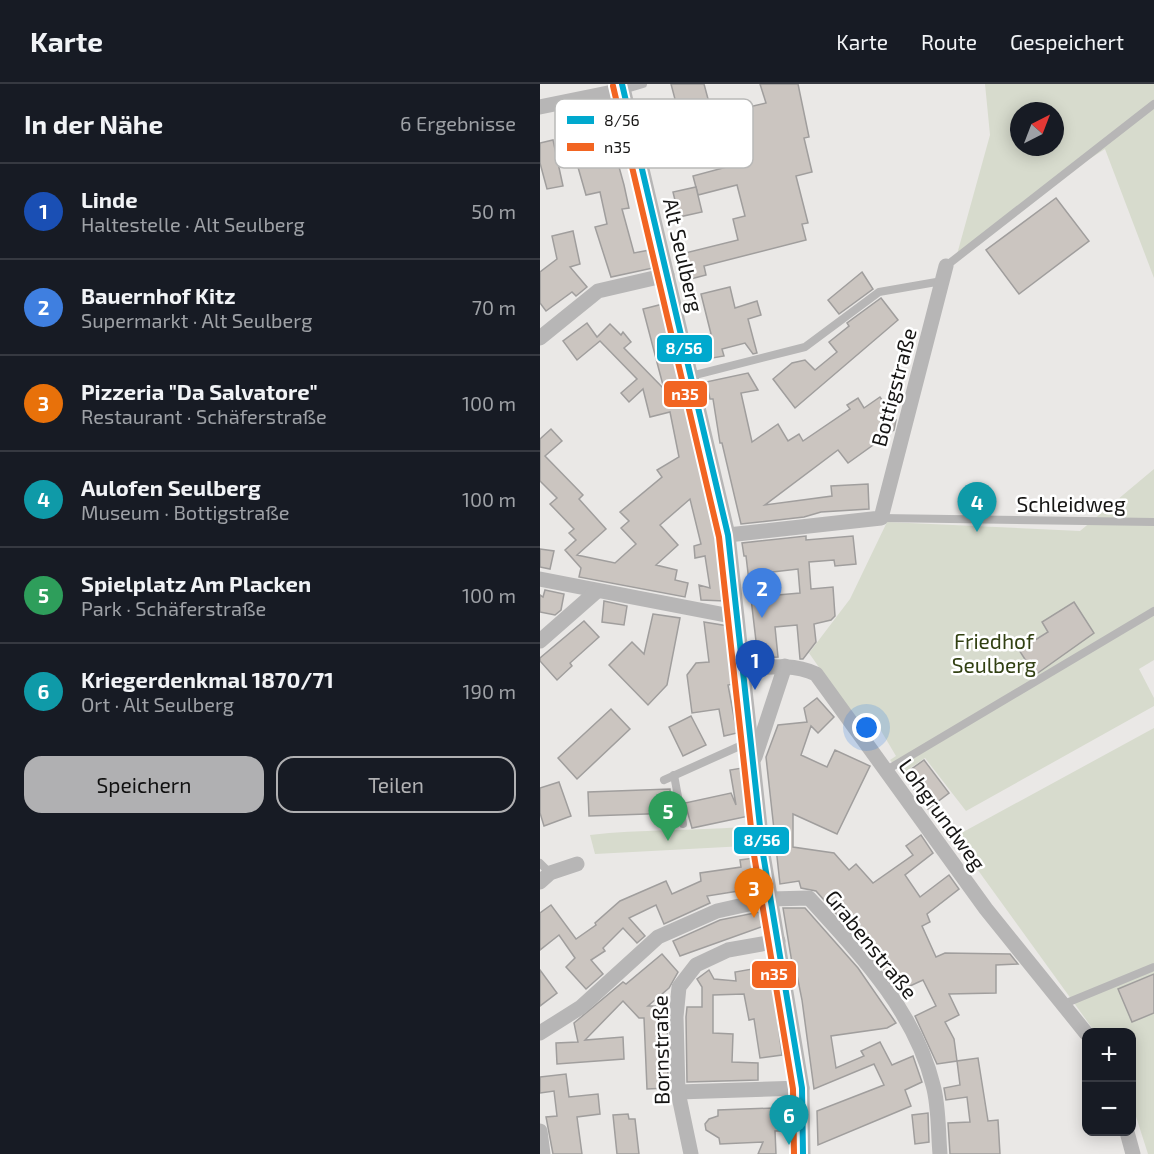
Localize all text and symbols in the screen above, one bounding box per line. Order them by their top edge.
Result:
text: Karte [30,24,103,58]
text: Karte [836,29,888,54]
text: Route [921,29,977,54]
text: Gespeichert [1010,29,1124,54]
legend [555,99,753,168]
north arrow [1010,102,1064,156]
text: In der Nähe [24,108,163,139]
text: 8/56 [604,110,640,129]
text: 6 Ergebnisse [400,111,516,135]
text: n35 [604,137,631,156]
text: Linde [81,186,138,212]
street label: Alt Seulberg [659,195,709,315]
text: 1 [39,199,48,223]
text: 50 m [471,199,516,223]
text: Haltestelle · Alt Seulberg [81,212,305,236]
text: Bauernhof Kitz [81,282,236,308]
text: 2 [38,295,49,319]
text: 70 m [472,295,516,319]
text: Supermarkt · Alt Seulberg [81,308,312,332]
street label: Bottigstraße [865,325,921,449]
line badge: 8/56 [656,334,713,363]
text: 8/56 [665,338,703,357]
text: Pizzeria "Da Salvatore" [81,378,318,404]
line badge: n35 [663,380,708,408]
text: n35 [671,384,699,403]
text: 3 [38,391,49,415]
text: 100 m [462,391,516,415]
text: Restaurant · Schäferstraße [81,404,327,428]
text: Aulofen Seulberg [81,474,261,500]
pin: 4 [958,482,996,532]
text: 4 [37,487,50,511]
text: 100 m [462,487,516,511]
street label: Schleidweg [1016,491,1126,516]
text: Museum · Bottigstraße [81,500,290,524]
pin: 2 [742,568,782,618]
text: Spielplatz Am Placken [81,570,311,596]
text: 5 [38,583,49,607]
text: 100 m [462,583,516,607]
text: Park · Schäferstraße [81,596,266,620]
park label: Friedhof Seulberg [952,628,1037,677]
pin: 1 [736,640,774,690]
text: Kriegerdenkmal 1870/71 [81,666,334,692]
text: 6 [38,679,49,703]
text: 190 m [463,679,516,703]
text: Ort · Alt Seulberg [81,692,234,716]
your location [852,713,881,742]
street label: Lohgrundweg [894,753,992,875]
button: Speichern [24,756,264,813]
button: Teilen [276,756,516,813]
pin: 5 [648,792,688,841]
line badge: 8/56 [733,826,790,855]
text: 8/56 [743,830,781,849]
pin: 3 [734,868,774,918]
street label: Grabenstraße [821,885,923,1003]
line badge: n35 [751,960,797,989]
text: n35 [760,964,788,983]
street label: Bornstraße [647,995,673,1105]
map controls [1082,1028,1136,1136]
button: + [1082,1028,1136,1082]
button: − [1082,1082,1136,1136]
pin: 6 [770,1096,808,1145]

